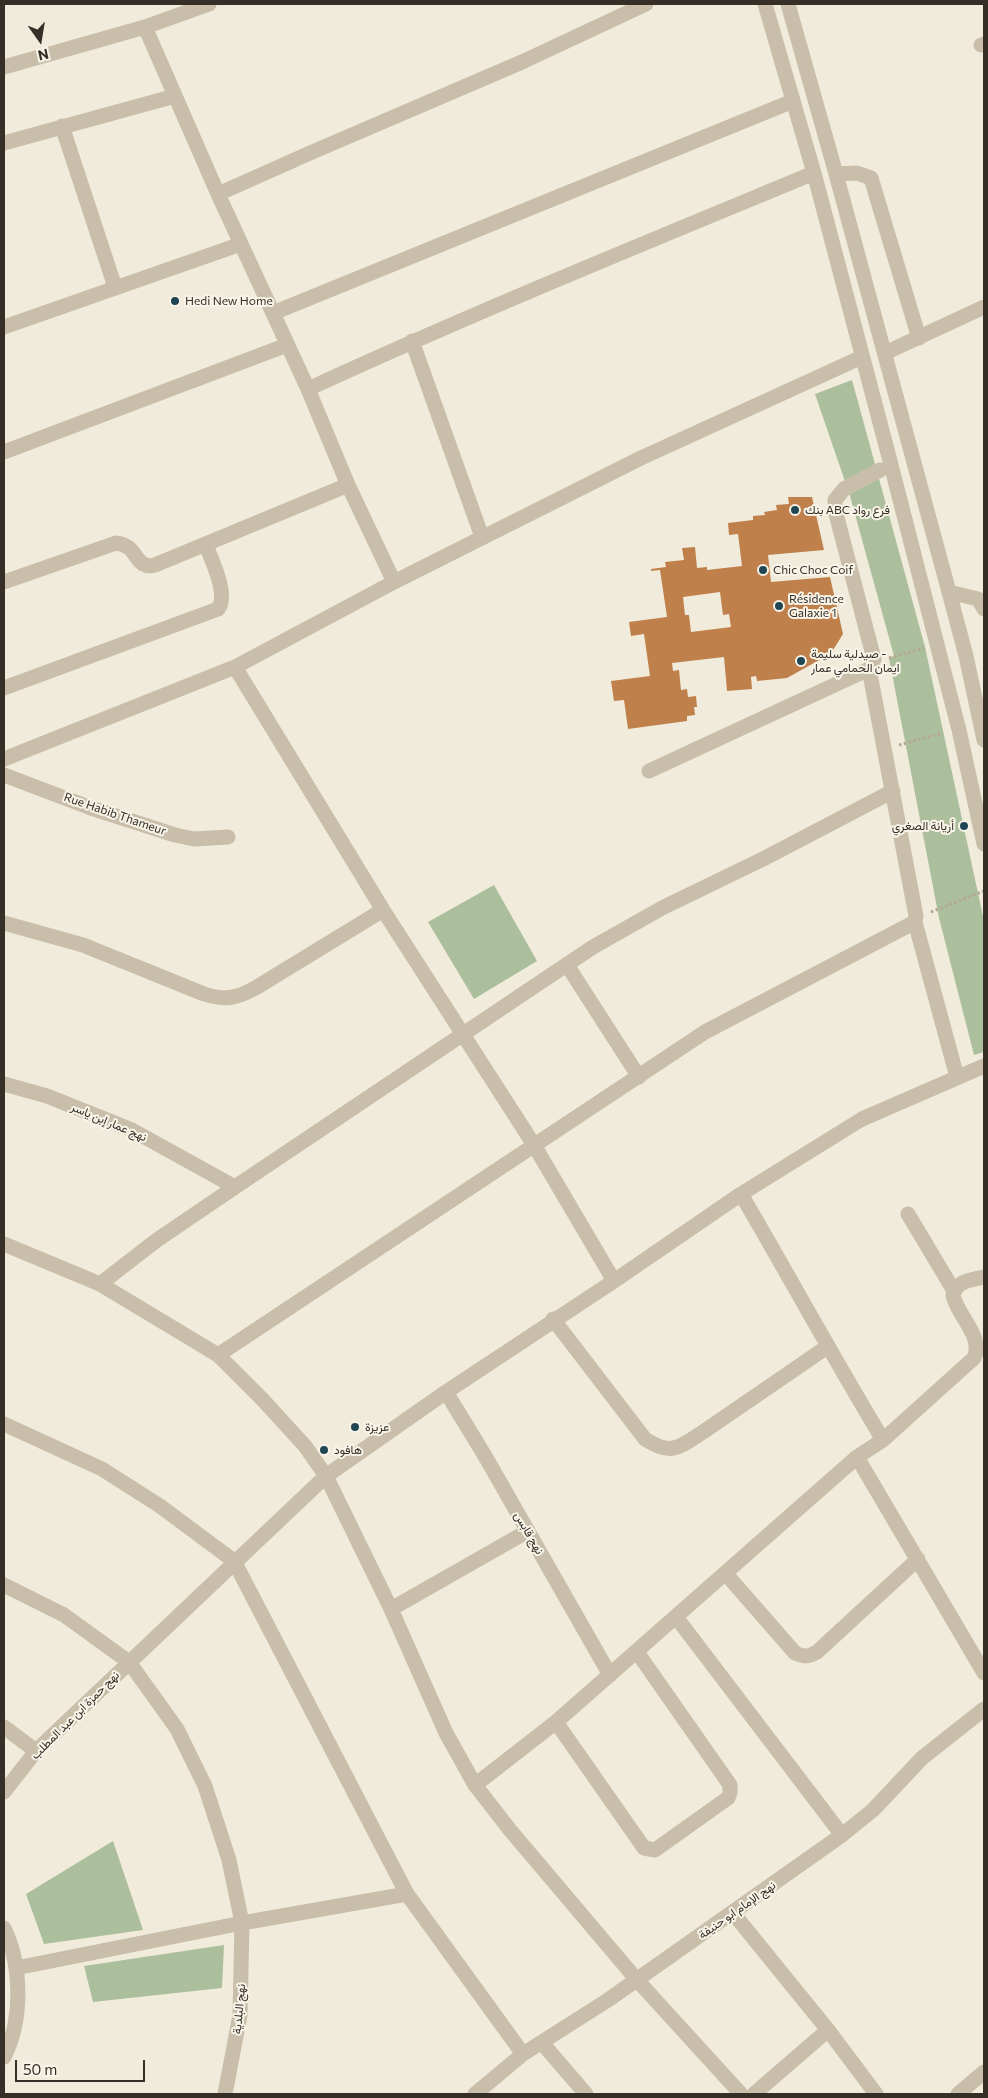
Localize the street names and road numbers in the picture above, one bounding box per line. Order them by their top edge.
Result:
street label: Rue Habib Thameur [62,790,168,838]
street label: نهج عمار إبن ياسر [69,1100,149,1144]
street label: نهج قابس [511,1509,547,1557]
street label: نهج حمزة ابن عبد المطلب [28,1668,122,1762]
street label: نهج الإمام ابو حنيفة [696,1878,778,1942]
street label: نهج البلدية [230,1983,248,2035]

